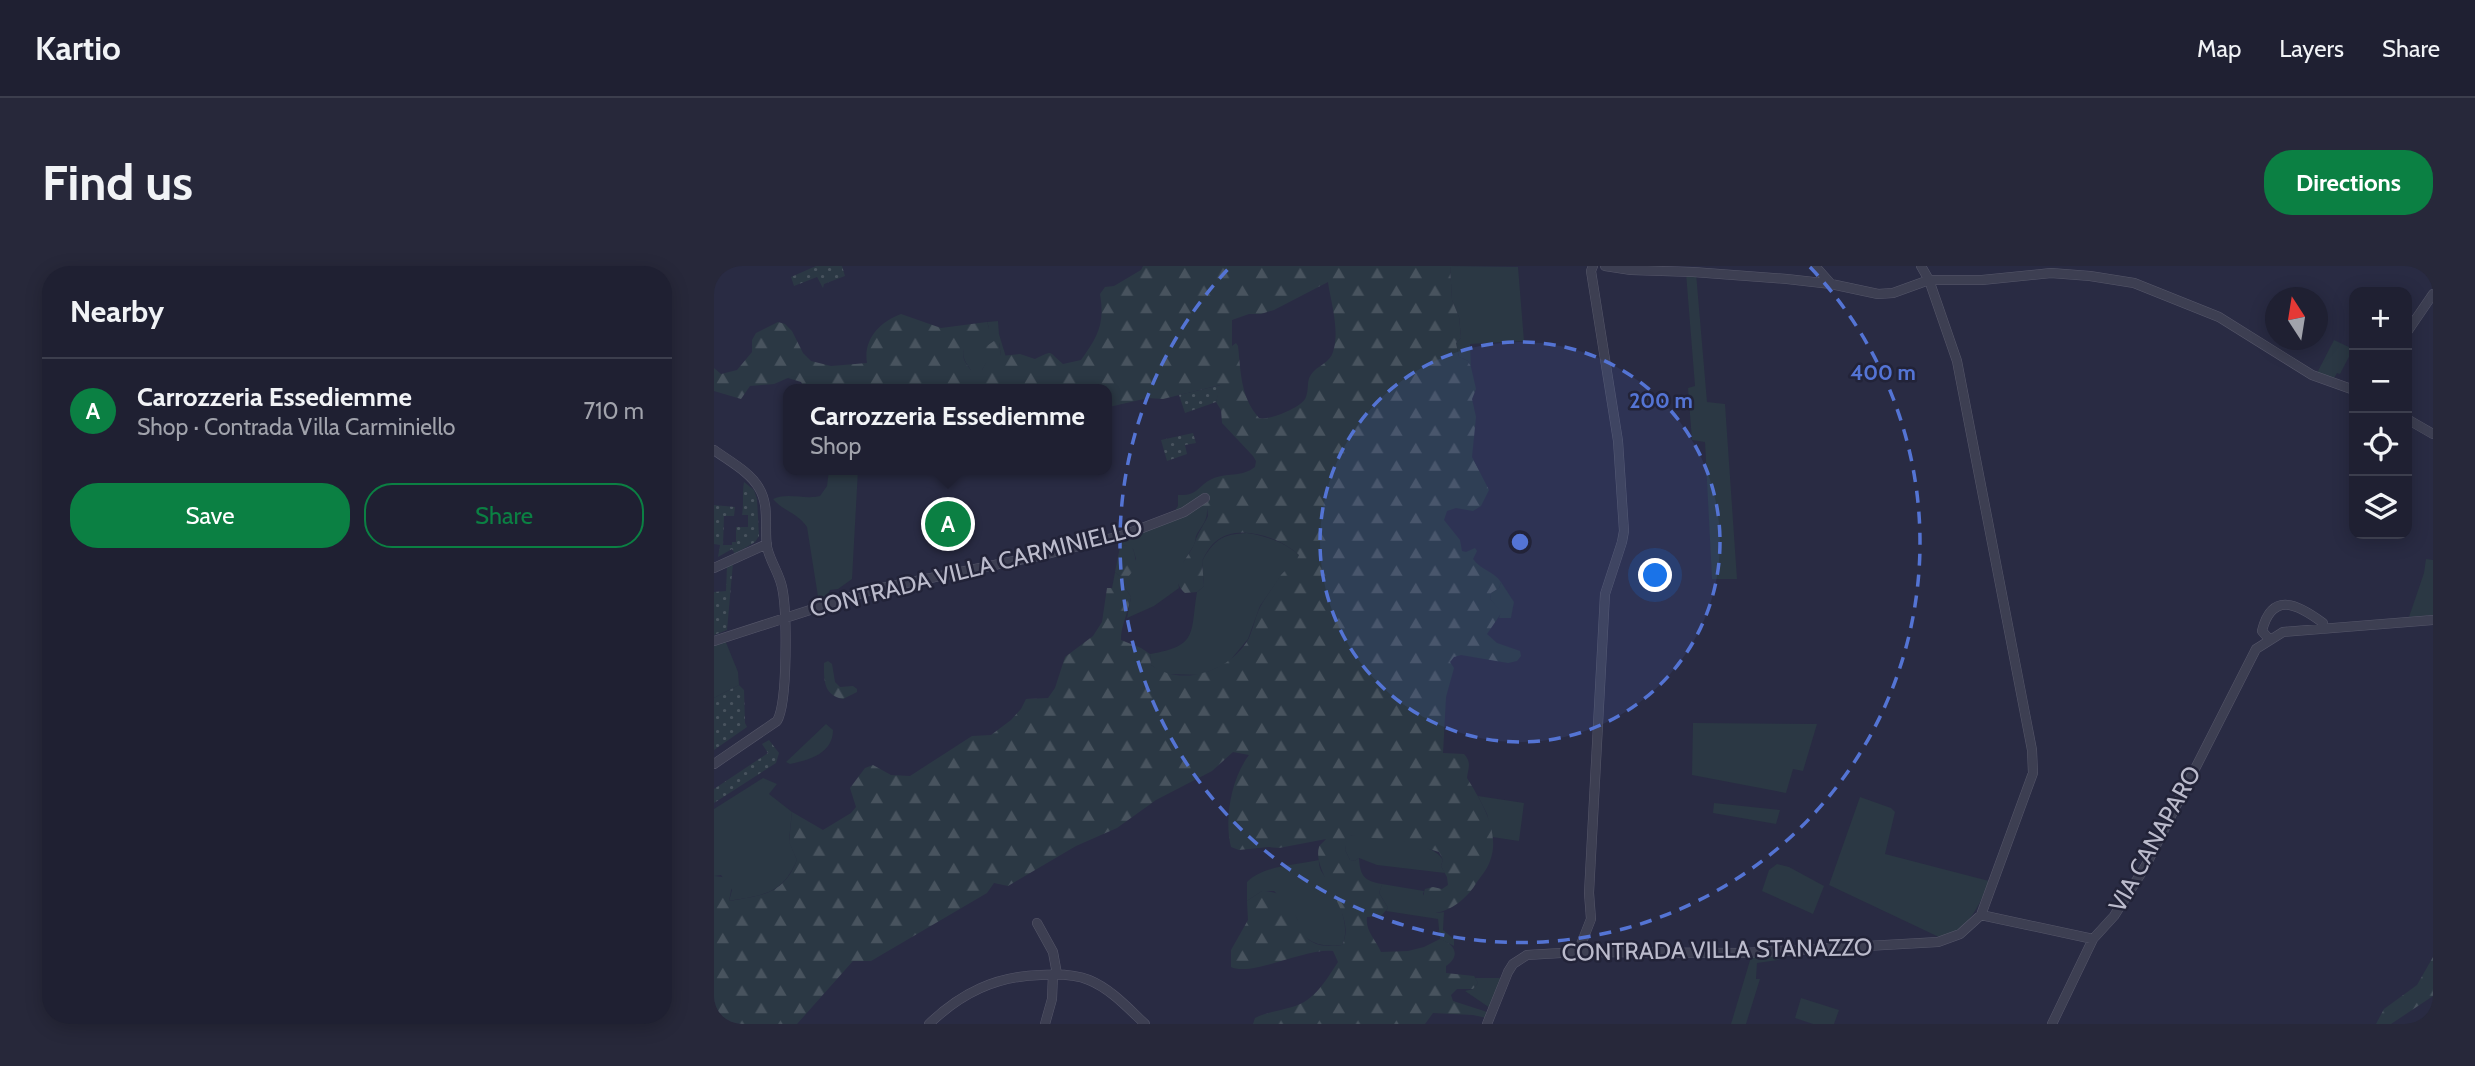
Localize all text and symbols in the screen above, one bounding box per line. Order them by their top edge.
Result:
text: Kartio [35,28,121,68]
text: Map [2197,34,2241,63]
text: Layers [2279,34,2344,63]
text: Share [2382,34,2440,63]
button: Directions [2264,150,2433,215]
text: Find us [42,153,193,212]
north arrow [2265,287,2328,350]
map controls [2349,287,2412,539]
button: + [2349,287,2412,350]
text: Nearby [70,293,164,330]
button: − [2349,350,2412,413]
text: 400 m [1850,360,1916,385]
text: Carrozzeria Essediemme [137,381,412,413]
popup [783,384,1112,475]
text: 200 m [1629,388,1693,413]
text: A [86,397,100,425]
text: 710 m [584,397,644,425]
text: Carrozzeria Essediemme [810,400,1085,432]
text: Shop · Contrada Villa Carminiello [137,413,456,441]
button: locate [2349,413,2412,476]
text: Shop [810,432,861,460]
button: layers [2349,476,2412,539]
button: Save [70,483,350,548]
button: Share [364,483,644,548]
pin: A [925,498,971,550]
street label: CONTRADA VILLA CARMINIELLO [807,513,1145,623]
centre of rings [1508,530,1532,554]
your location [1638,558,1672,592]
street label: VIA CANAPARO [2102,761,2207,917]
street label: CONTRADA VILLA STANAZZO [1561,932,1873,967]

